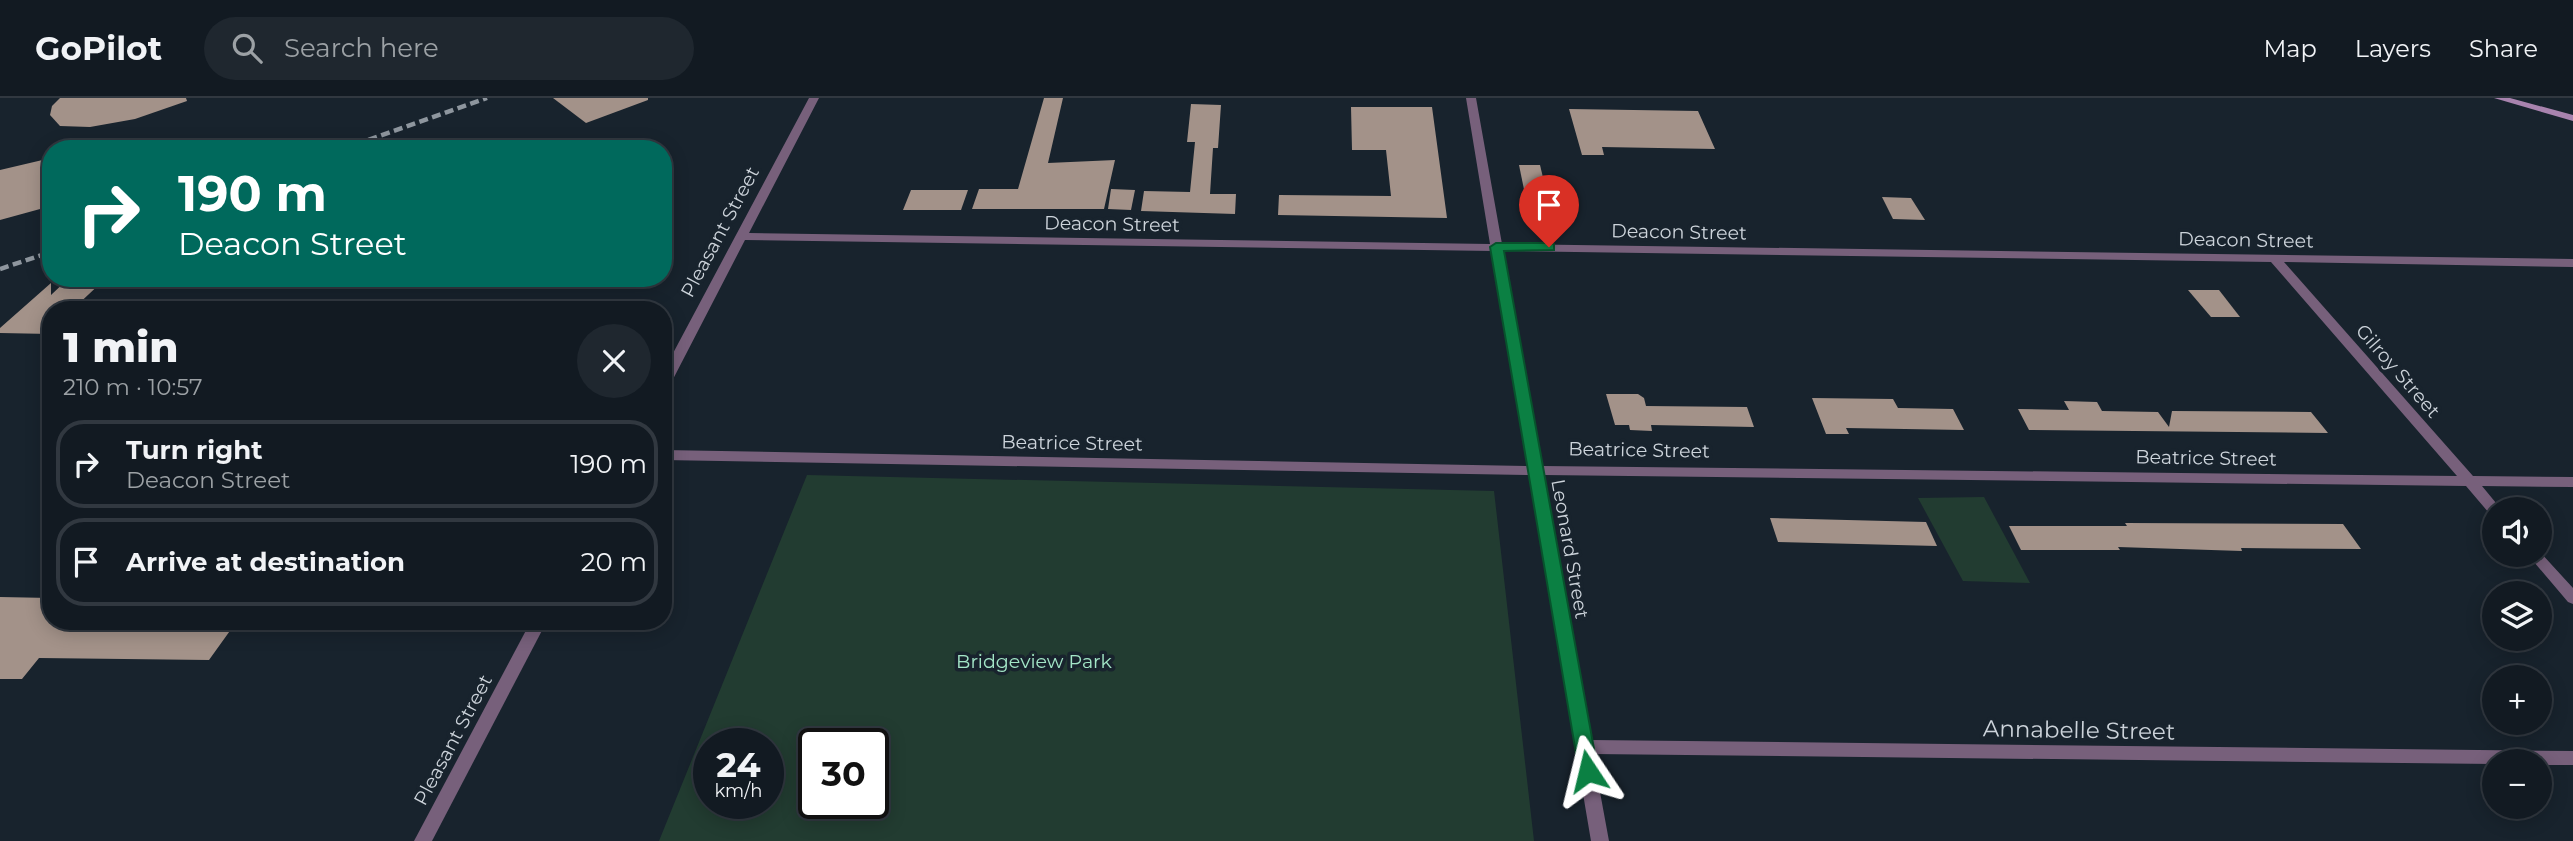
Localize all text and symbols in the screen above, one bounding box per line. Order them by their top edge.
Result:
search box [204,17,694,80]
text: GoPilot [35,28,162,68]
icon: search [228,29,266,67]
text: Search here [284,32,439,64]
text: Map [2263,34,2317,63]
text: Layers [2355,34,2431,63]
text: Share [2469,34,2538,63]
street label: Pleasant Street [676,163,764,301]
text: 190 m [178,164,327,223]
icon: right [63,168,154,259]
pin [1519,175,1579,247]
icon: arrive [1530,186,1568,224]
street label: Deacon Street [1044,211,1180,237]
street label: Deacon Street [1611,219,1747,245]
text: Deacon Street [178,224,407,263]
street label: Deacon Street [2178,227,2314,253]
street label: Gilroy Street [2351,319,2445,423]
text: 1 min [63,321,179,373]
button: close [577,324,651,398]
text: 210 m · 10:57 [63,373,203,401]
street label: Beatrice Street [1001,430,1143,456]
text: Turn right [126,434,262,466]
street label: Beatrice Street [1568,437,1710,463]
icon: right [67,445,105,483]
street label: Beatrice Street [2135,445,2277,471]
text: 190 m [570,448,647,480]
text: Deacon Street [126,466,290,494]
street label: Leonard Street [1546,477,1594,621]
map controls [2482,497,2552,819]
button: sound [2482,497,2552,567]
icon: arrive [67,543,105,581]
text: Arrive at destination [126,546,405,578]
text: 20 m [581,546,647,578]
button: layers [2482,581,2552,651]
park label: Bridgeview Park [956,650,1113,673]
button: + [2482,665,2552,735]
street label: Pleasant Street [409,671,497,809]
street label: Annabelle Street [1983,714,2175,746]
speed limit sign: 30 [798,728,889,819]
position arrow [1551,734,1625,808]
text: 24 [716,743,761,786]
button: − [2482,749,2552,819]
text: km/h [714,780,763,802]

